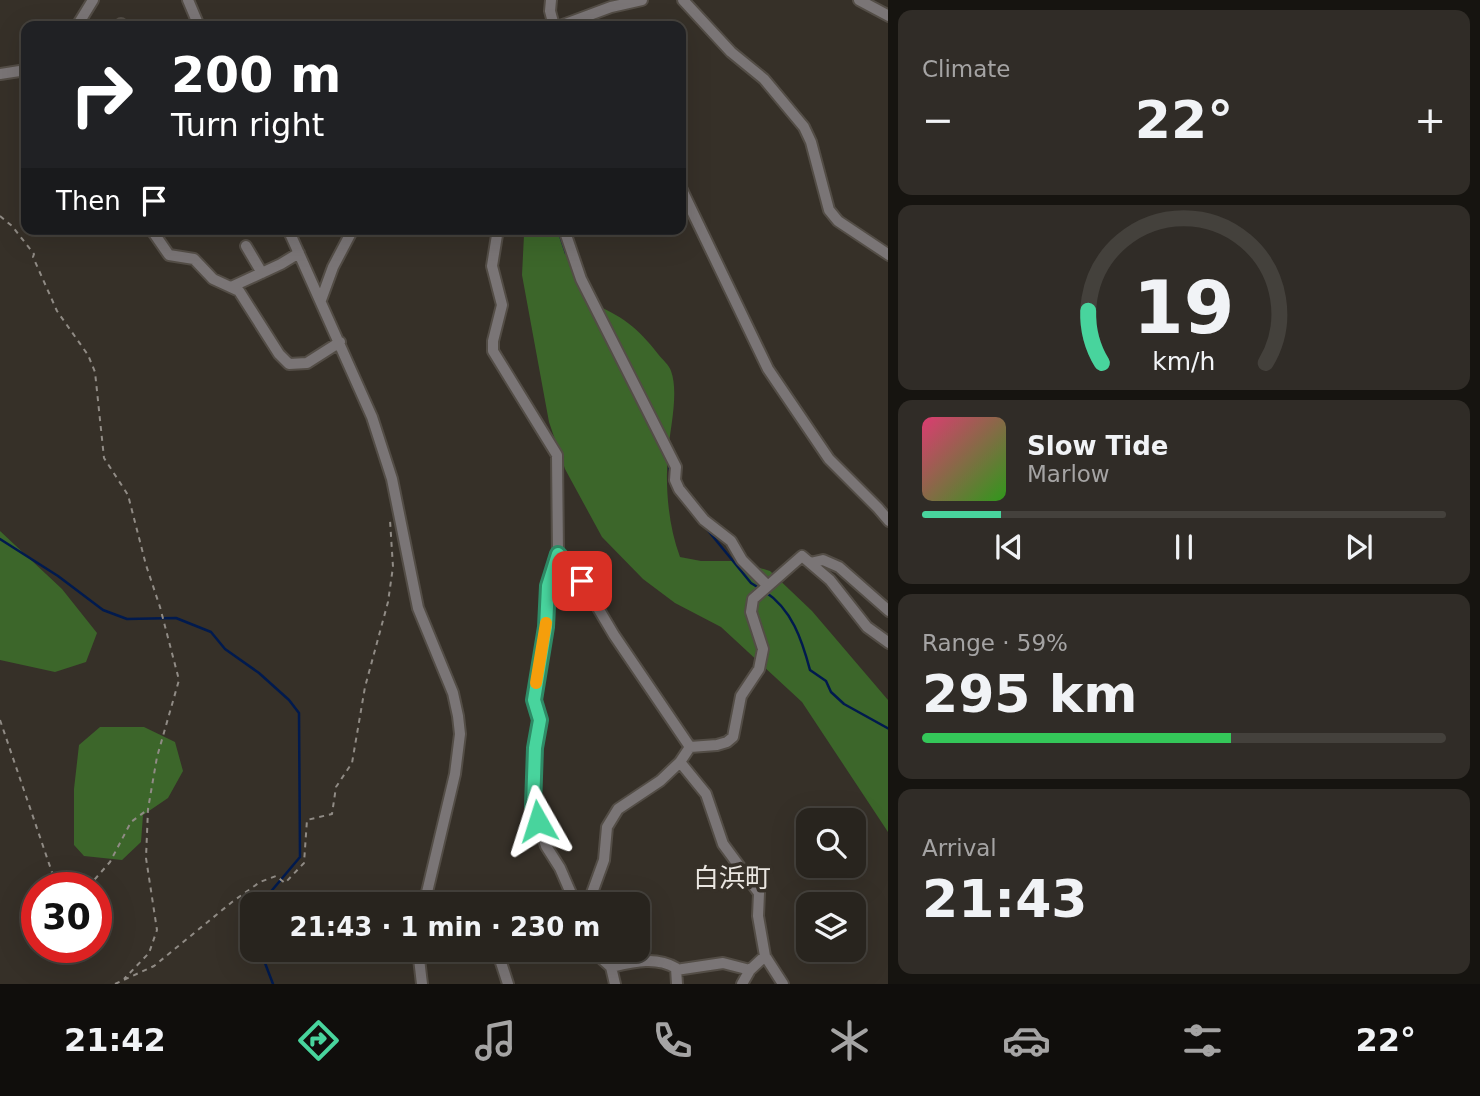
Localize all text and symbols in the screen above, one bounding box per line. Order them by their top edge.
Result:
text: 200 m [171,47,341,104]
icon: right [56,49,147,140]
text: Climate [922,56,1011,82]
text: 22° [1135,90,1233,150]
text: − [922,98,954,142]
text: + [1414,98,1446,142]
text: Turn right [171,106,324,144]
icon: arrive [135,182,173,220]
text: Then [56,186,121,216]
text: 19 [1133,266,1235,351]
text: km/h [1152,347,1216,376]
text: Slow Tide [1027,431,1168,461]
text: Marlow [1027,461,1110,487]
icon: previous [990,528,1028,566]
icon: pause [1165,528,1203,566]
icon: next [1340,528,1378,566]
pin [552,551,612,611]
icon: arrive [563,562,601,600]
text: Range · 59% [922,630,1068,656]
text: 295 km [922,664,1137,724]
position arrow [501,784,575,858]
map controls [796,808,866,962]
button: search [796,808,866,878]
text: Arrival [922,835,997,861]
district label: 白浜町 [693,863,771,893]
text: 21:43 [922,869,1088,929]
speed limit sign: 30 [21,872,112,963]
button: layers [796,892,866,962]
text: 21:43 · 1 min · 230 m [290,912,600,942]
icon: directions [294,1016,343,1065]
icon: music [471,1016,520,1065]
icon: phone [648,1016,697,1065]
icon: climate [825,1016,874,1065]
icon: car [1002,1016,1051,1065]
icon: filters [1178,1016,1227,1065]
text: 21:42 [64,1021,166,1059]
text: 22° [1355,1021,1416,1059]

